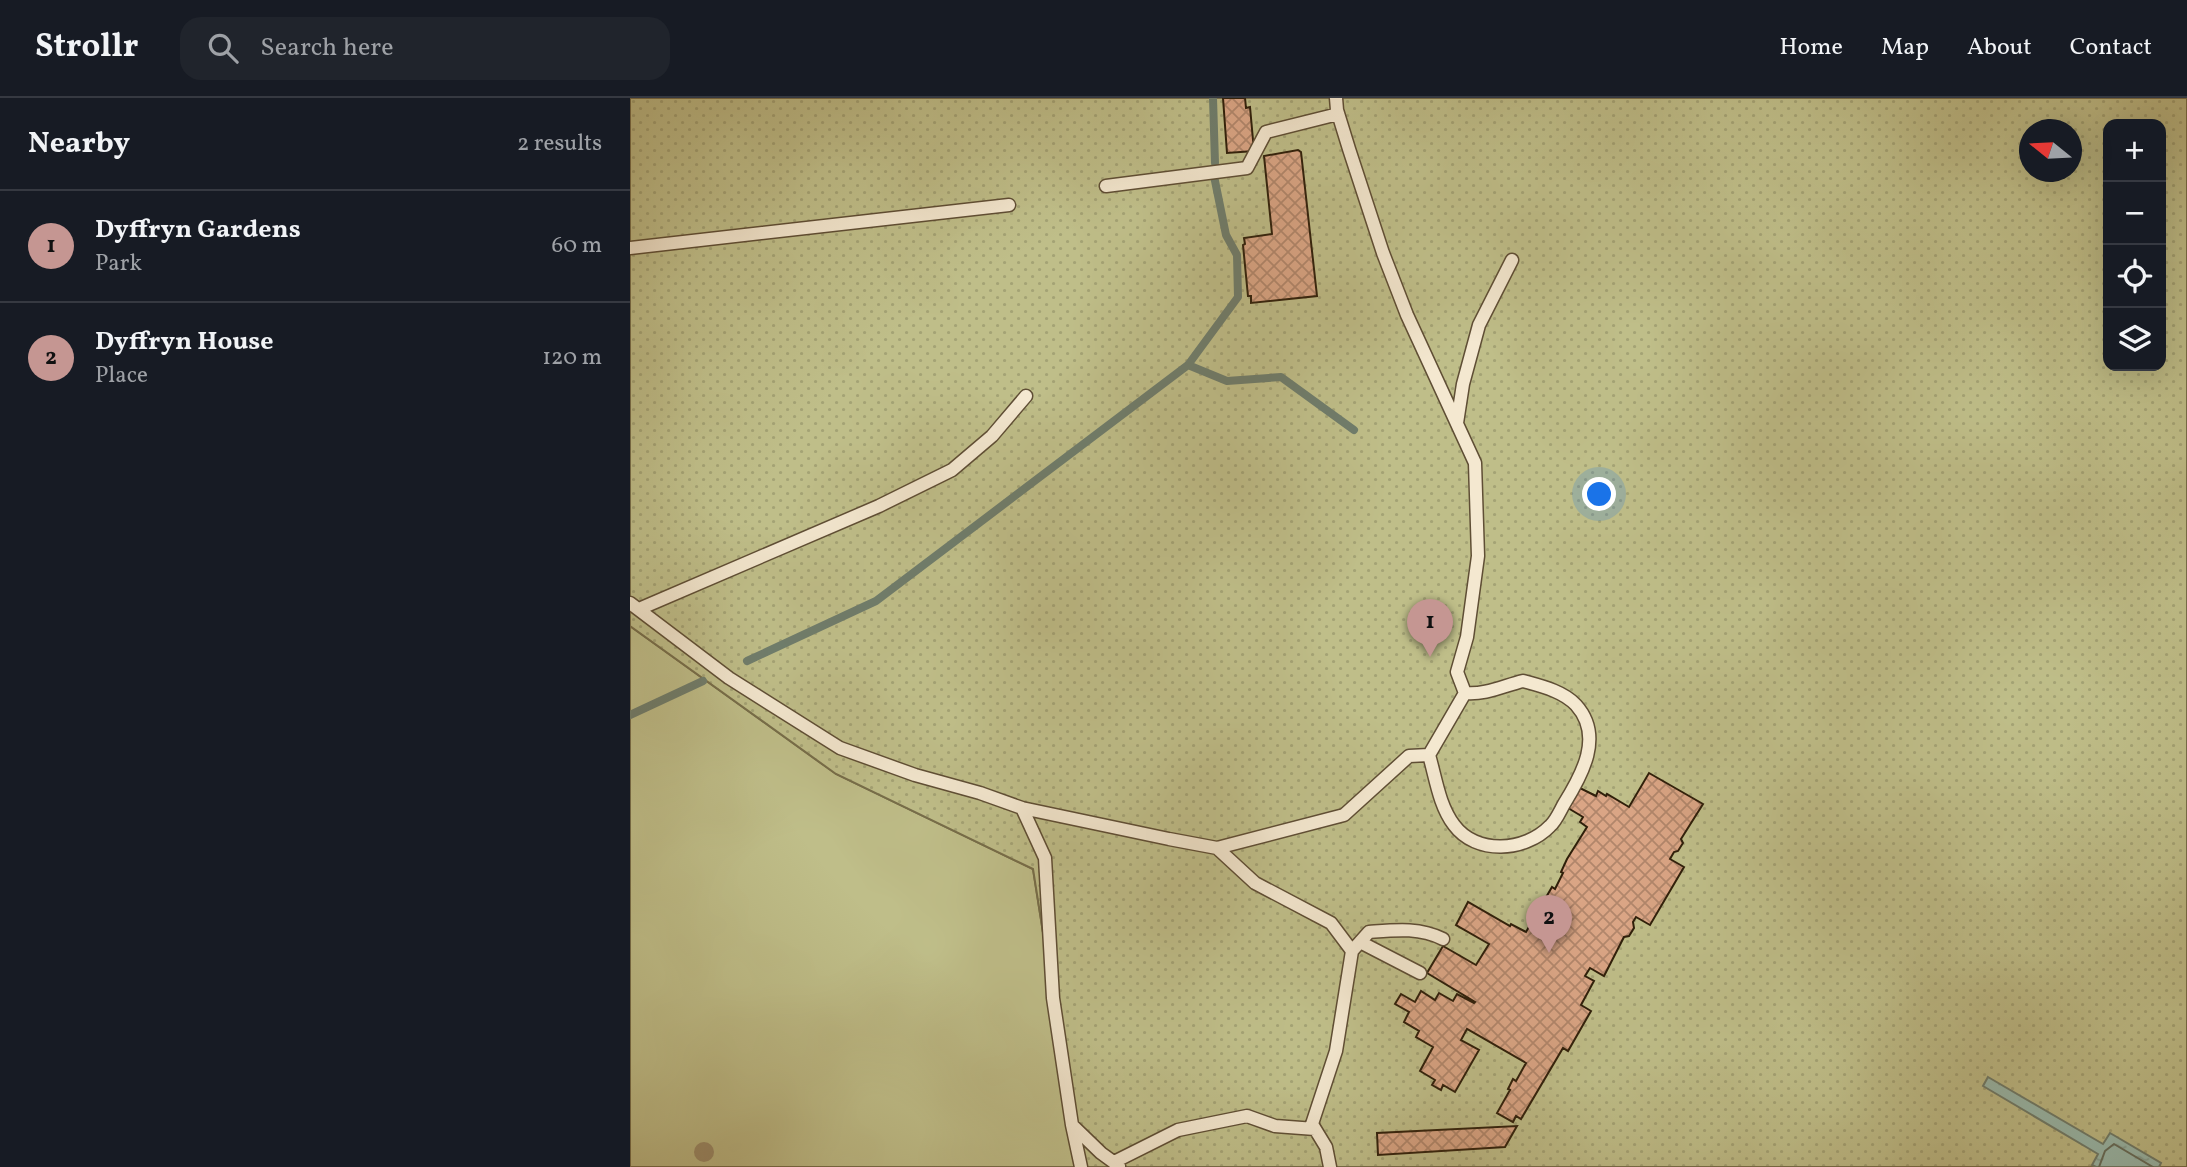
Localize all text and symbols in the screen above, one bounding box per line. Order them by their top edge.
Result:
search box [180,17,670,80]
text: Strollr [35,25,138,71]
icon: search [204,29,242,67]
text: Search here [260,30,394,66]
text: Home [1779,31,1843,65]
text: Map [1881,31,1929,65]
text: About [1967,31,2032,65]
text: Contact [2070,31,2152,65]
north arrow [2019,119,2082,182]
map controls [2103,119,2166,371]
button: + [2103,119,2166,182]
text: Nearby [28,123,130,165]
text: 2 results [517,128,602,160]
button: − [2103,182,2166,245]
text: Dyffryn Gardens [95,212,301,248]
text: 1 [46,230,56,262]
text: 60 m [552,230,602,262]
button: locate [2103,245,2166,308]
text: Park [95,248,142,280]
button: layers [2103,308,2166,371]
text: Dyffryn House [95,324,274,360]
text: 2 [45,342,57,374]
text: 120 m [542,342,602,374]
text: Place [95,360,148,392]
your location [1582,477,1616,511]
pin: 1 [1407,599,1453,657]
pin: 2 [1526,895,1572,953]

